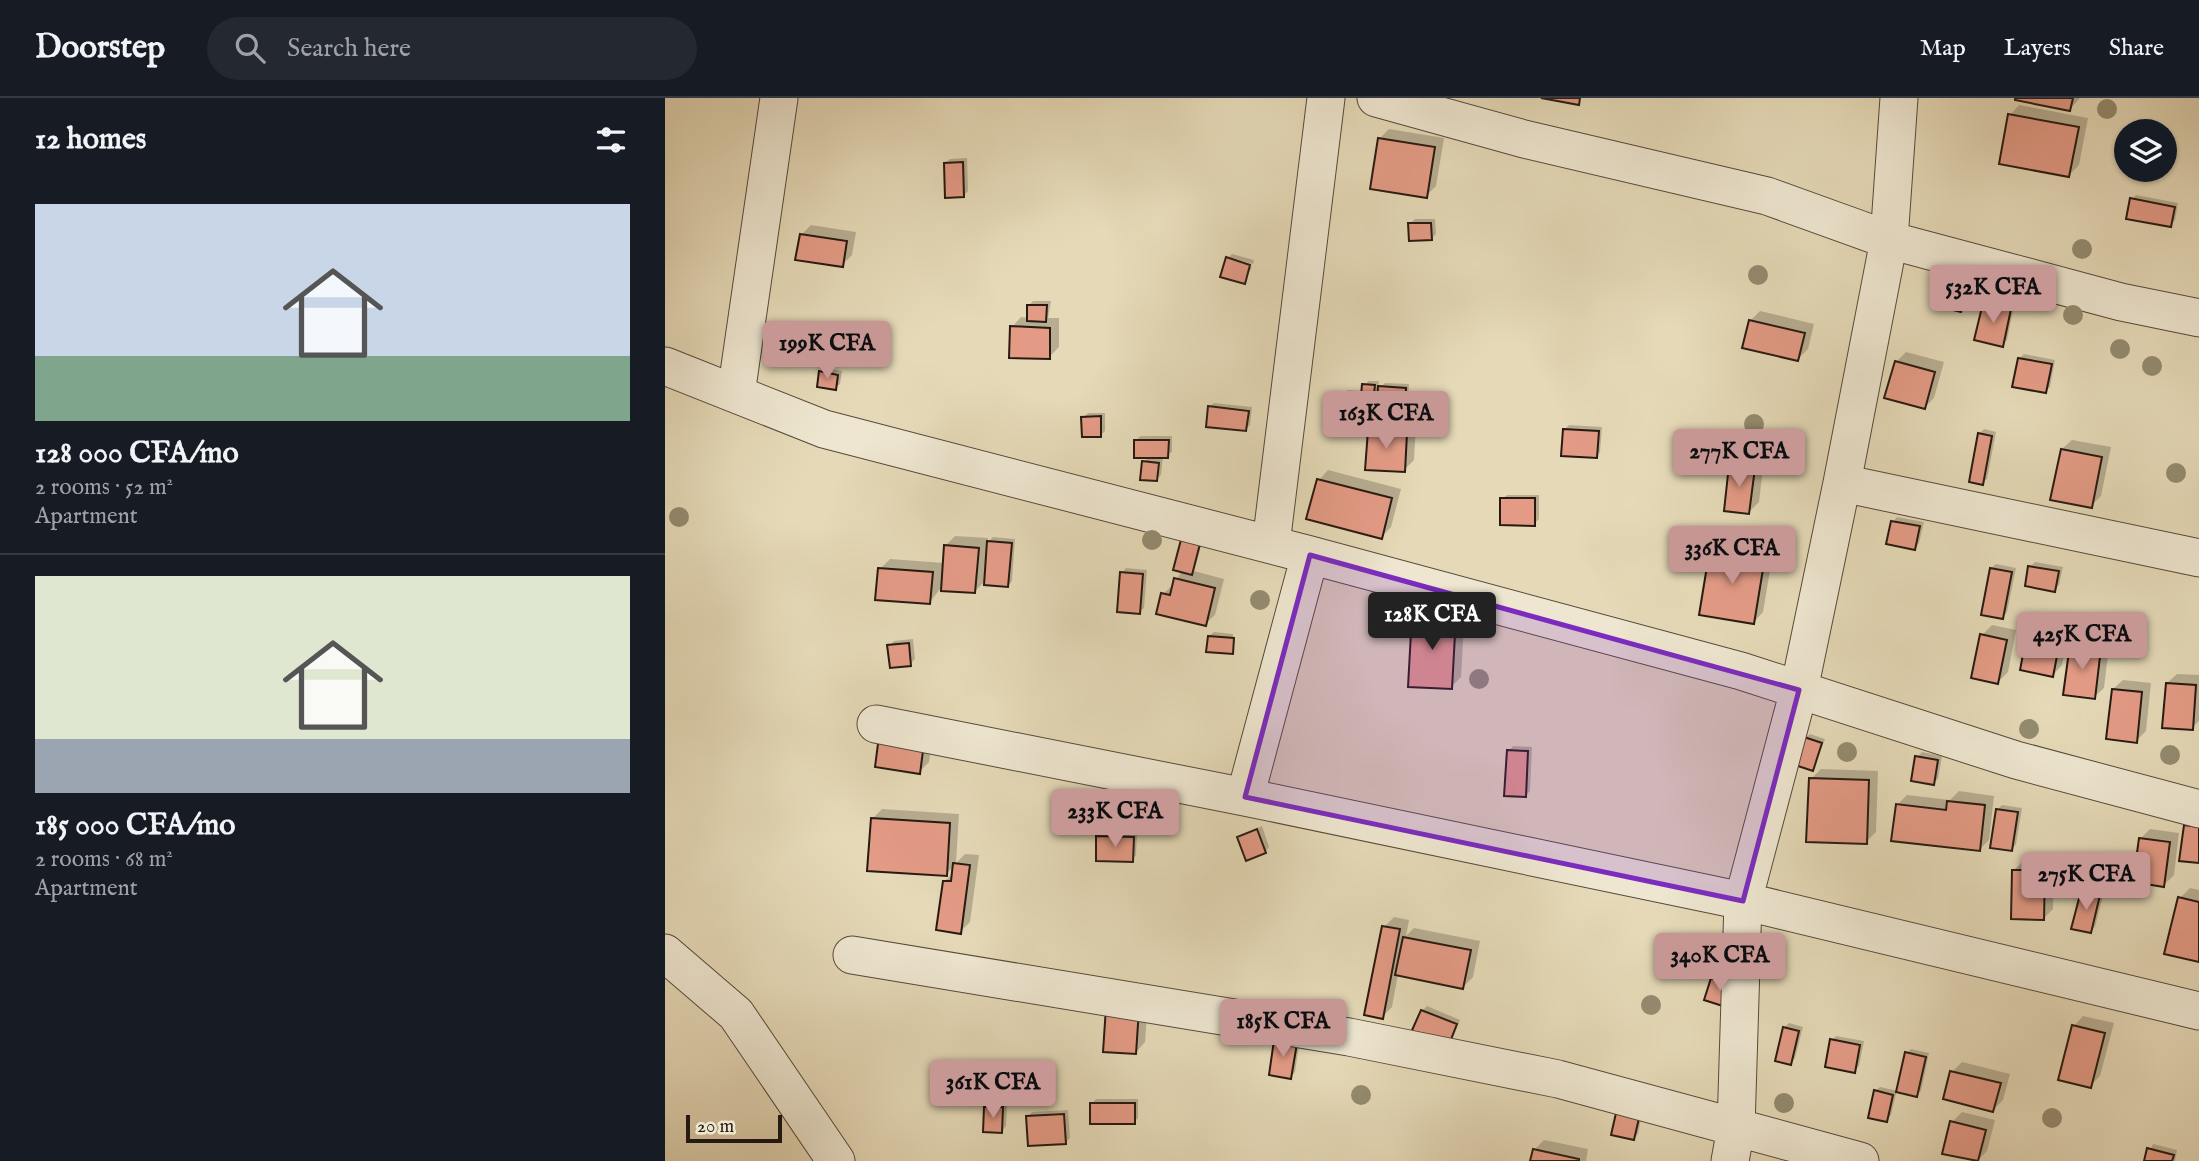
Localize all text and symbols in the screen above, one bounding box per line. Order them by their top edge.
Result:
search box [207,17,697,80]
text: Doorstep [35,27,165,69]
icon: search [231,29,269,67]
text: Search here [287,32,411,65]
text: Map [1920,33,1966,64]
text: Layers [2004,33,2071,64]
text: Share [2109,33,2164,64]
map controls [2114,119,2177,182]
button: layers [2114,119,2177,182]
text: 12 homes [35,121,146,159]
icon: filters [592,121,630,159]
icon: home [270,250,396,376]
pin: 532K CFA [1921,266,2065,325]
text: 532K CFA [1945,273,2041,302]
pin: 199K CFA [755,322,899,381]
text: 199K CFA [779,329,875,358]
pin: 163K CFA [1314,392,1458,451]
text: 163K CFA [1339,399,1433,428]
pin: 277K CFA [1667,430,1811,489]
text: 128 000 CFA/mo [35,435,239,473]
text: 277K CFA [1689,437,1789,466]
text: 2 rooms · 52 m² [35,473,173,502]
text: Apartment [35,502,138,531]
pin: 336K CFA [1660,526,1804,586]
text: 336K CFA [1685,534,1779,563]
pin: 128K CFA [1360,592,1504,652]
text: 128K CFA [1384,600,1480,629]
pin: 425K CFA [2010,612,2154,672]
text: 425K CFA [2033,620,2131,649]
icon: home [270,622,396,748]
pin: 233K CFA [1043,790,1187,849]
text: 233K CFA [1067,797,1163,826]
text: 185 000 CFA/mo [35,807,236,845]
text: 2 rooms · 68 m² [35,845,173,874]
pin: 275K CFA [2014,852,2158,912]
text: 275K CFA [2037,860,2135,889]
text: Apartment [35,874,138,903]
pin: 340K CFA [1648,934,1792,993]
text: 340K CFA [1671,941,1769,970]
pin: 185K CFA [1211,1000,1355,1059]
text: 185K CFA [1236,1007,1330,1036]
pin: 361K CFA [921,1060,1065,1120]
text: 361K CFA [946,1068,1040,1097]
scale bar [686,1112,782,1144]
text: 20 m [697,1115,734,1139]

